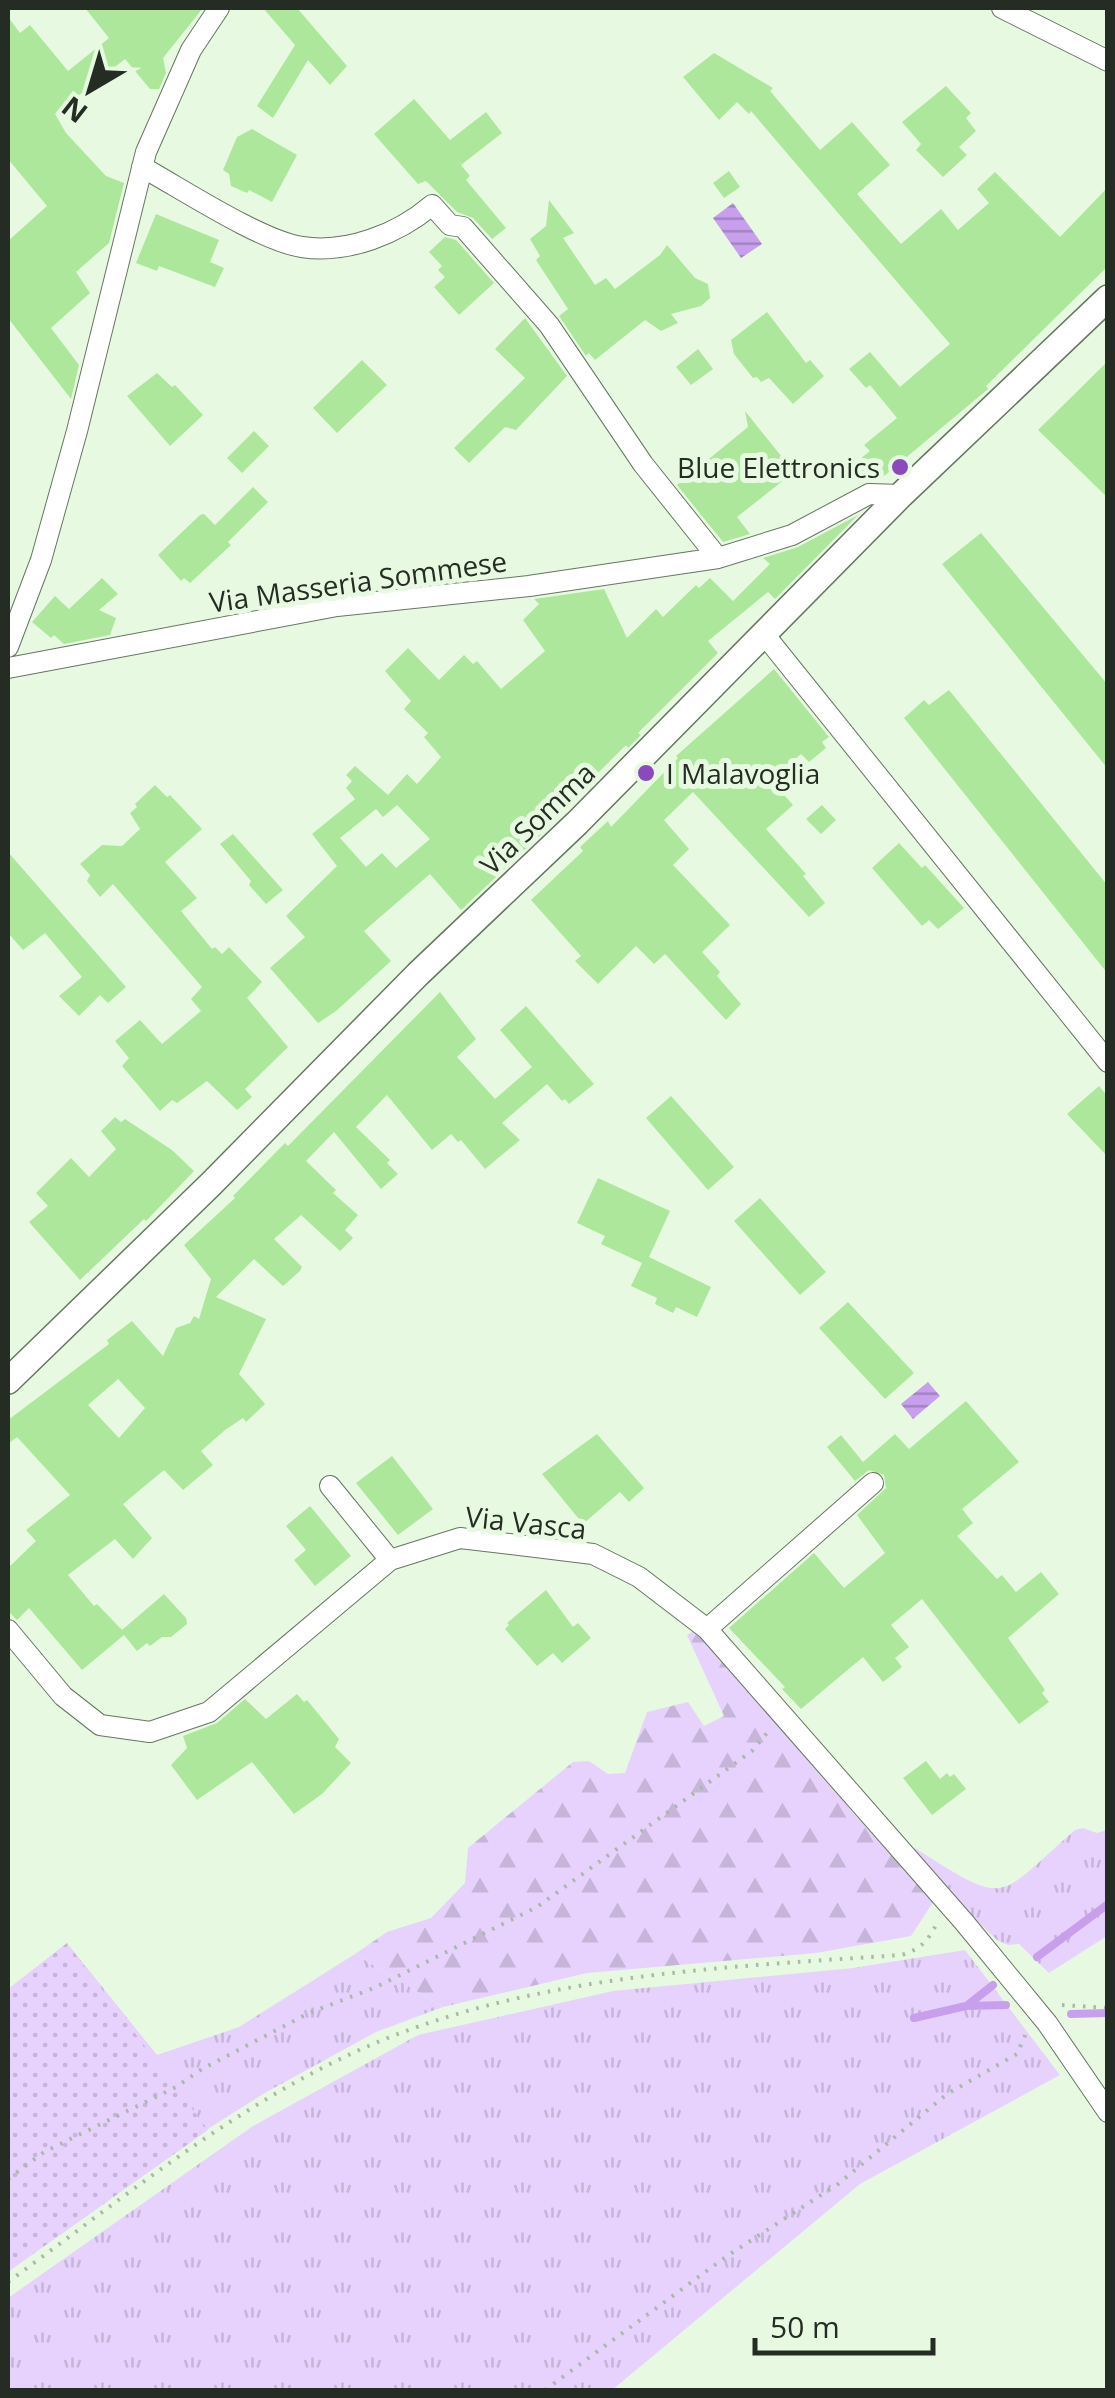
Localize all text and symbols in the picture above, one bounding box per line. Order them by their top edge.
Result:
north arrow [40,40,140,140]
text: N [53,89,95,132]
place label: Blue Elettronics [677,448,880,486]
marker: Blue Elettronics [889,456,911,478]
street label: Via Masseria Sommese [207,541,509,621]
street label: Via Somma [471,754,603,882]
place label: I Malavoglia [666,754,820,792]
marker: I Malavoglia [635,762,657,784]
street label: Via Vasca [464,1497,588,1547]
scale bar [755,2293,932,2355]
text: 50 m [770,2306,840,2347]

